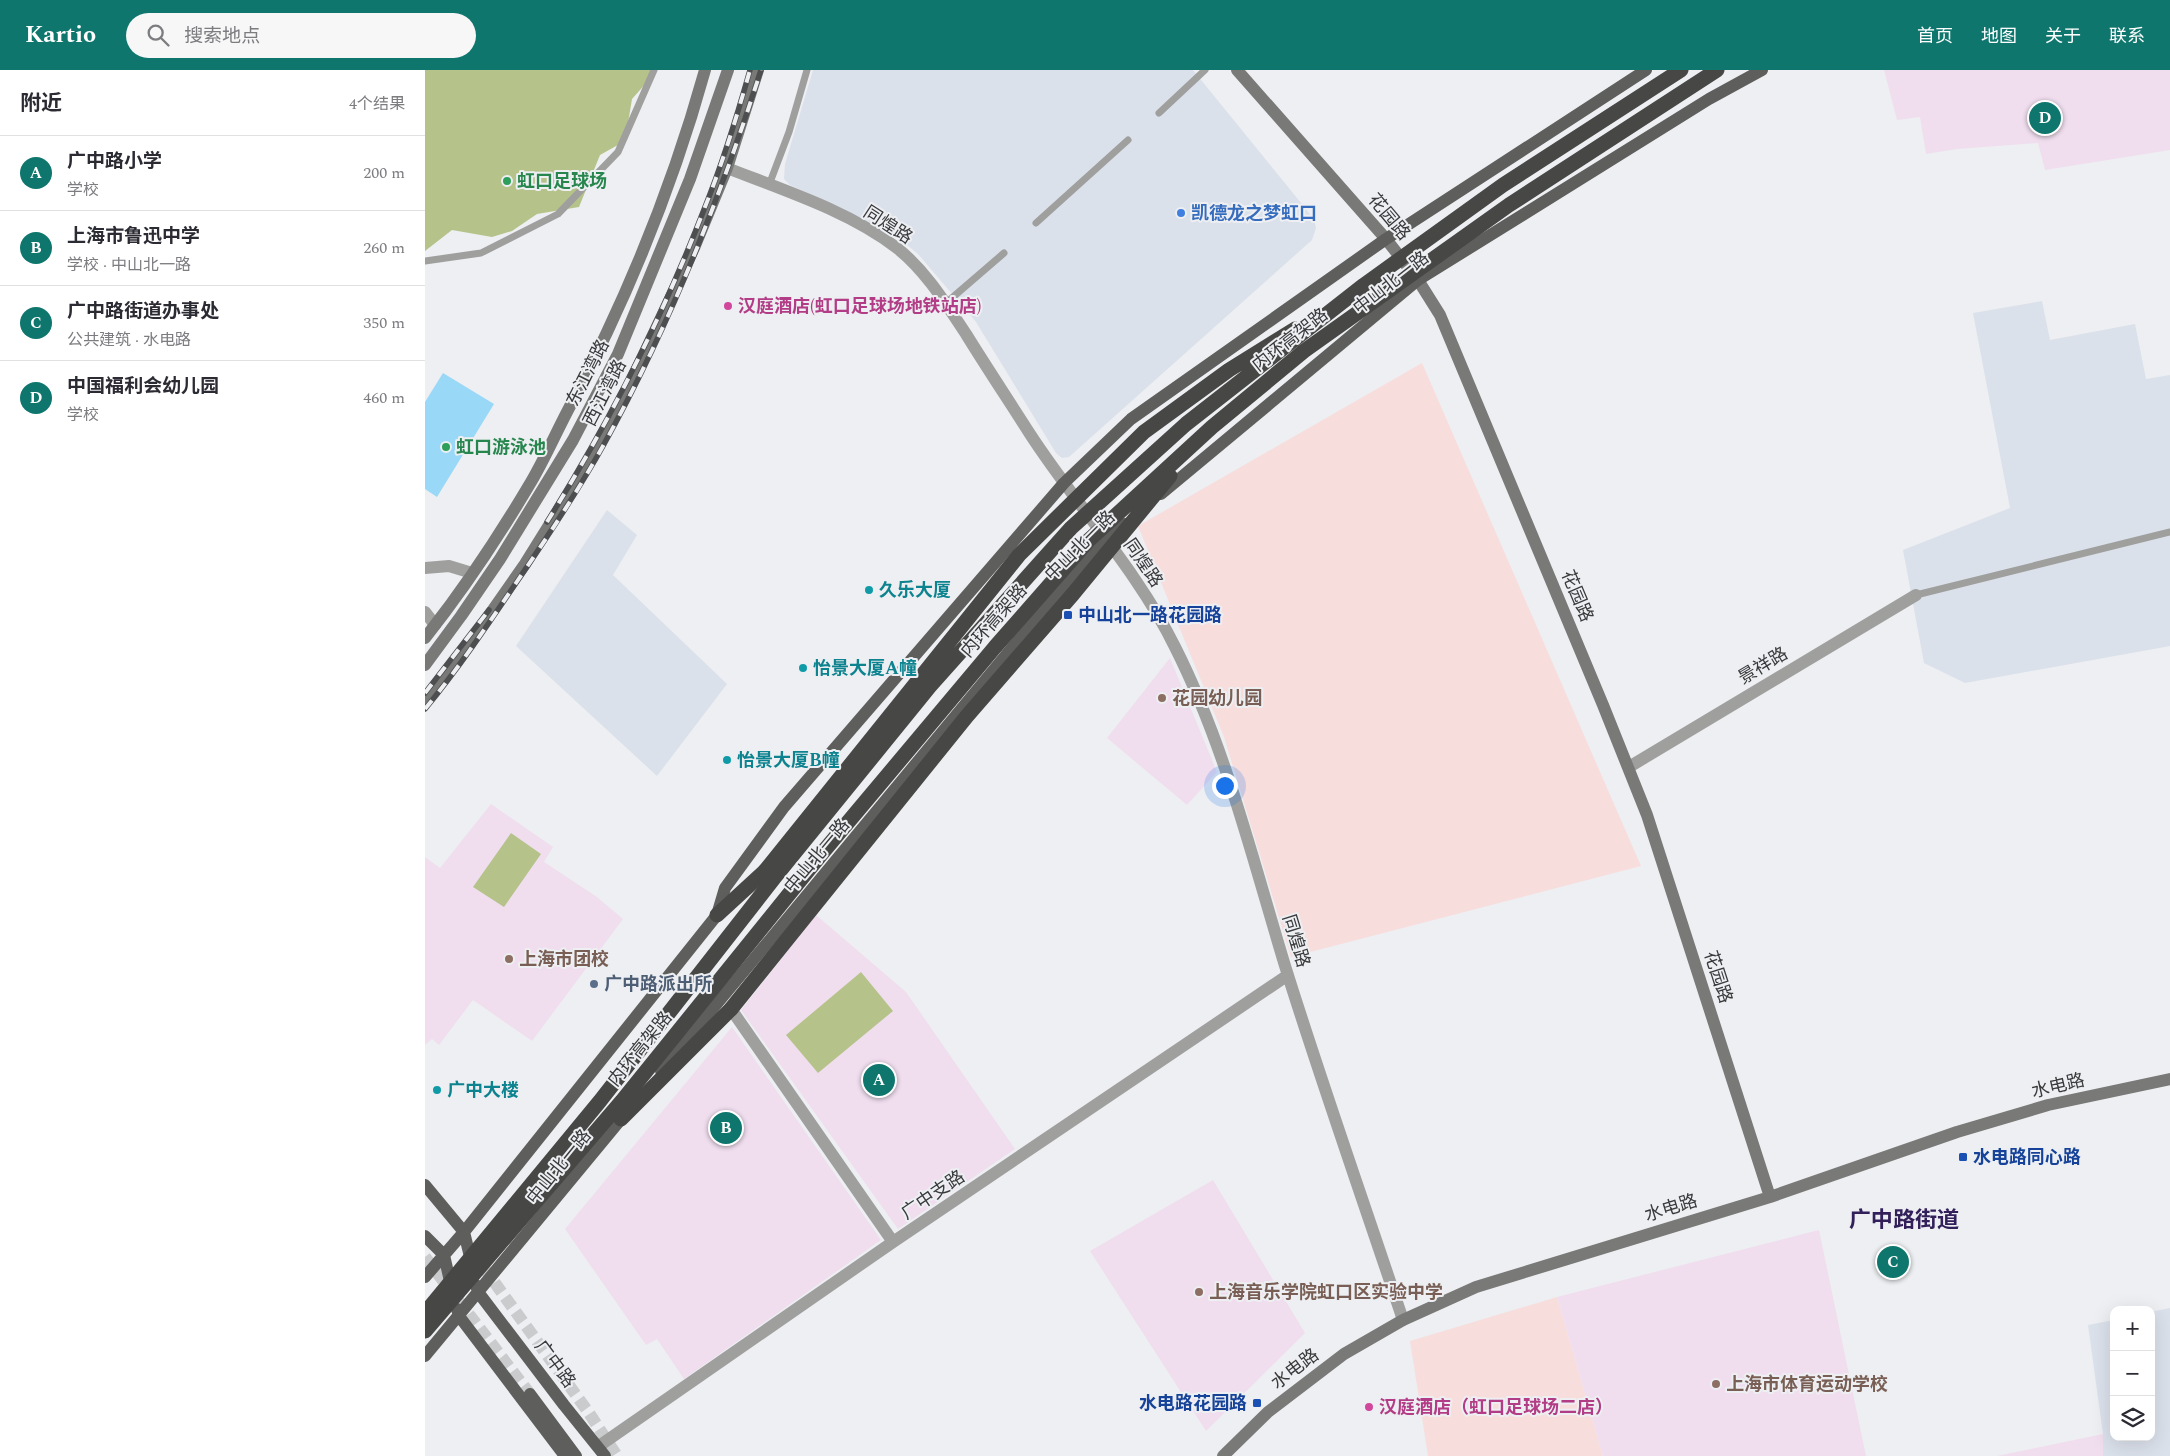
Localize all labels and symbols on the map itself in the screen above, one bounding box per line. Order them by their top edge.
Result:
pin: D [2029,99,2061,137]
place label: 虹口足球场 [517,168,607,195]
marker: 虹口足球场 [501,175,513,187]
street label: 花园路 [1361,188,1417,246]
street label: 同煌路 [858,199,918,251]
place label: 凯德龙之梦虹口 [1191,200,1317,227]
marker: 凯德龙之梦虹口 [1175,207,1187,219]
street label: 中山北一路 [1347,245,1435,321]
place label: 汉庭酒店(虹口足球场地铁站店) [738,293,981,320]
marker: 汉庭酒店(虹口足球场地铁站店) [722,300,734,312]
street label: 内环高架路 [1246,302,1334,378]
street label: 东江湾路 [560,335,616,411]
street label: 西江湾路 [577,355,633,431]
place label: 虹口游泳池 [456,434,546,461]
marker: 虹口游泳池 [440,441,452,453]
street label: 中山北一路 [1039,505,1121,587]
street label: 同煌路 [1117,533,1169,593]
street label: 花园路 [1554,566,1600,626]
place label: 久乐大厦 [879,577,951,604]
street label: 内环高架路 [954,578,1034,664]
marker: 久乐大厦 [863,584,875,596]
place label: 中山北一路花园路 [1078,602,1222,629]
marker: 中山北一路花园路 [1062,609,1074,621]
street label: 景祥路 [1733,641,1793,691]
place label: 怡景大厦A幢 [813,655,917,682]
marker: 怡景大厦A幢 [797,662,809,674]
place label: 花园幼儿园 [1172,685,1262,712]
marker: 花园幼儿园 [1156,692,1168,704]
place label: 怡景大厦B幢 [737,747,840,774]
marker: 怡景大厦B幢 [721,754,733,766]
your location [1212,773,1238,799]
street label: 中山北一路 [778,813,856,899]
street label: 同煌路 [1275,911,1317,971]
place label: 上海市团校 [519,946,609,973]
street label: 花园路 [1697,947,1739,1007]
marker: 上海市团校 [503,953,515,965]
place label: 广中路派出所 [604,971,712,998]
marker: 广中路派出所 [588,978,600,990]
street label: 内环高架路 [601,1006,679,1092]
pin: A [863,1061,895,1099]
street label: 水电路 [2029,1067,2087,1105]
place label: 广中大楼 [447,1077,519,1104]
marker: 广中大楼 [431,1084,443,1096]
pin: B [710,1109,742,1147]
street label: 中山北一路 [520,1124,598,1210]
place label: 水电路同心路 [1973,1144,2081,1171]
marker: 水电路同心路 [1957,1151,1969,1163]
street label: 广中支路 [896,1164,970,1226]
street label: 水电路 [1641,1187,1701,1229]
district label: 广中路街道 [1849,1204,1959,1237]
pin: C [1877,1243,1909,1281]
place label: 上海音乐学院虹口区实验中学 [1209,1279,1443,1306]
marker: 上海音乐学院虹口区实验中学 [1193,1286,1205,1298]
street label: 广中路 [528,1334,582,1394]
street label: 水电路 [1265,1342,1325,1396]
place label: 上海市体育运动学校 [1726,1371,1888,1398]
marker: 上海市体育运动学校 [1710,1378,1722,1390]
place label: 水电路花园路 [1139,1390,1247,1417]
place label: 汉庭酒店（虹口足球场二店） [1379,1394,1613,1421]
marker: 水电路花园路 [1251,1397,1263,1409]
marker: 汉庭酒店（虹口足球场二店） [1363,1401,1375,1413]

